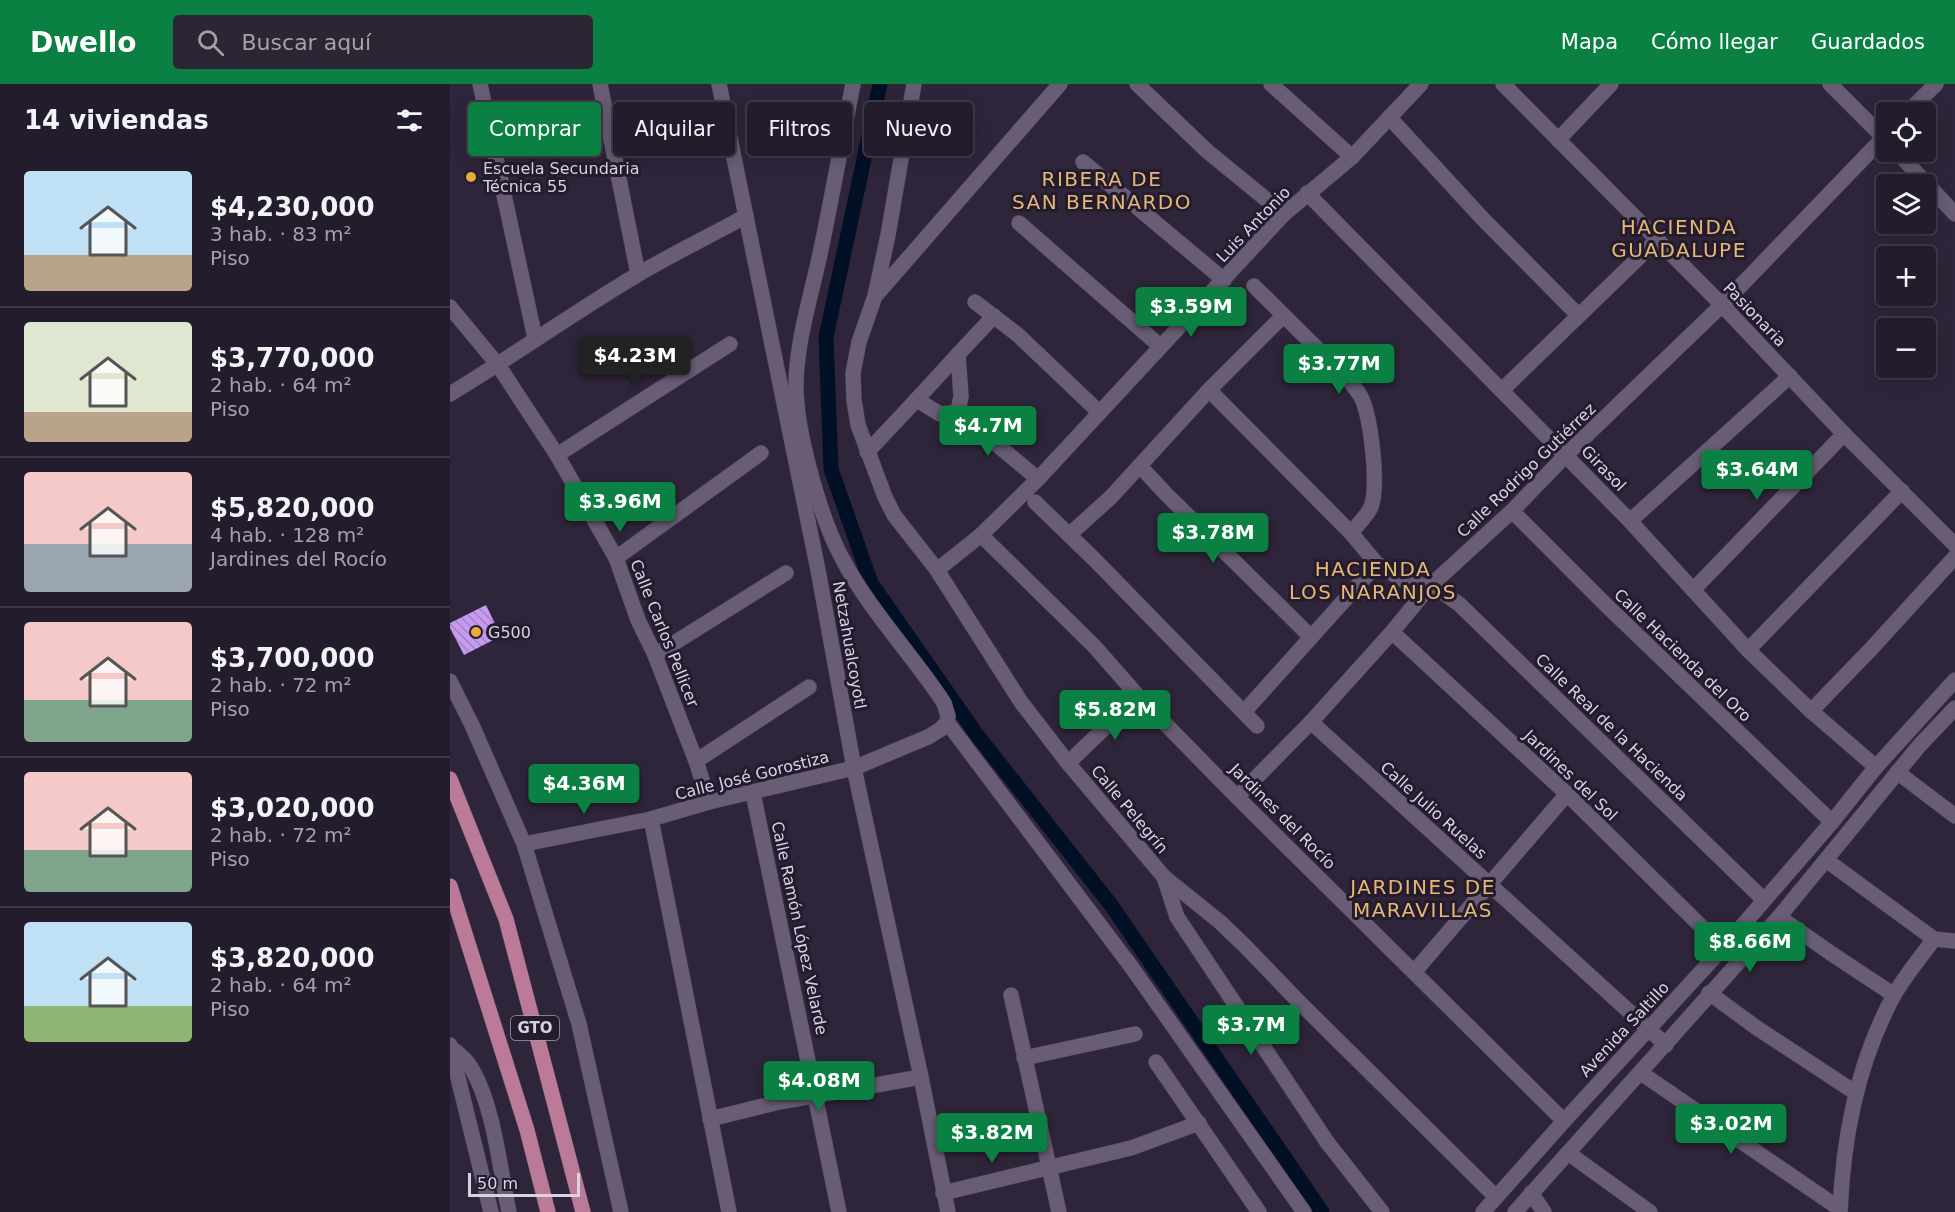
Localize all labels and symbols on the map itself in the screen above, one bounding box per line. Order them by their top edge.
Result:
place label: Escuela Secundaria Técnica 55 [482,159,639,196]
district label: RIBERA DE SAN BERNARDO [1012,167,1192,214]
marker: Escuela Secundaria Técnica 55 [464,170,478,184]
street label: Luis Antonio [1212,182,1294,266]
district label: HACIENDA GUADALUPE [1611,215,1747,262]
street label: Pasionaria [1719,278,1790,350]
pin: $3.59M [1142,287,1240,338]
pin: $4.23M [586,336,684,387]
pin: $3.77M [1290,344,1388,395]
street label: Calle Rodrigo Gutiérrez [1453,399,1600,541]
pin: $4.7M [946,406,1030,457]
street label: Girasol [1577,442,1630,495]
pin: $3.64M [1708,450,1806,501]
pin: $3.96M [571,482,669,533]
pin: $3.78M [1164,513,1262,564]
street label: Calle Carlos Pellicer [626,557,703,710]
district label: HACIENDA LOS NARANJOS [1289,557,1457,604]
street label: Netzahualcoyotl [829,580,870,710]
street label: Calle Hacienda del Oro [1610,585,1755,726]
place label: G500 [488,623,531,642]
marker: G500 [469,625,483,639]
street label: Calle Real de la Hacienda [1532,650,1692,805]
pin: $5.82M [1066,690,1164,741]
street label: Jardines del Sol [1519,725,1621,825]
street label: Calle José Gorostiza [673,747,831,804]
street label: Calle Julio Ruelas [1377,758,1491,863]
street label: Jardines del Rocío [1225,759,1339,873]
street label: Calle Pelegrín [1087,761,1172,857]
pin: $4.36M [535,764,633,815]
street label: Calle Ramón López Velarde [768,820,831,1037]
district label: JARDINES DE MARAVILLAS [1348,875,1496,922]
pin: $8.66M [1701,922,1799,973]
street label: Avenida Saltillo [1576,978,1673,1081]
pin: $3.7M [1209,1005,1293,1056]
road number: GTO [511,1016,559,1040]
pin: $4.08M [770,1061,868,1112]
pin: $3.02M [1682,1104,1780,1155]
pin: $3.82M [943,1113,1041,1164]
scale bar [468,1170,580,1198]

